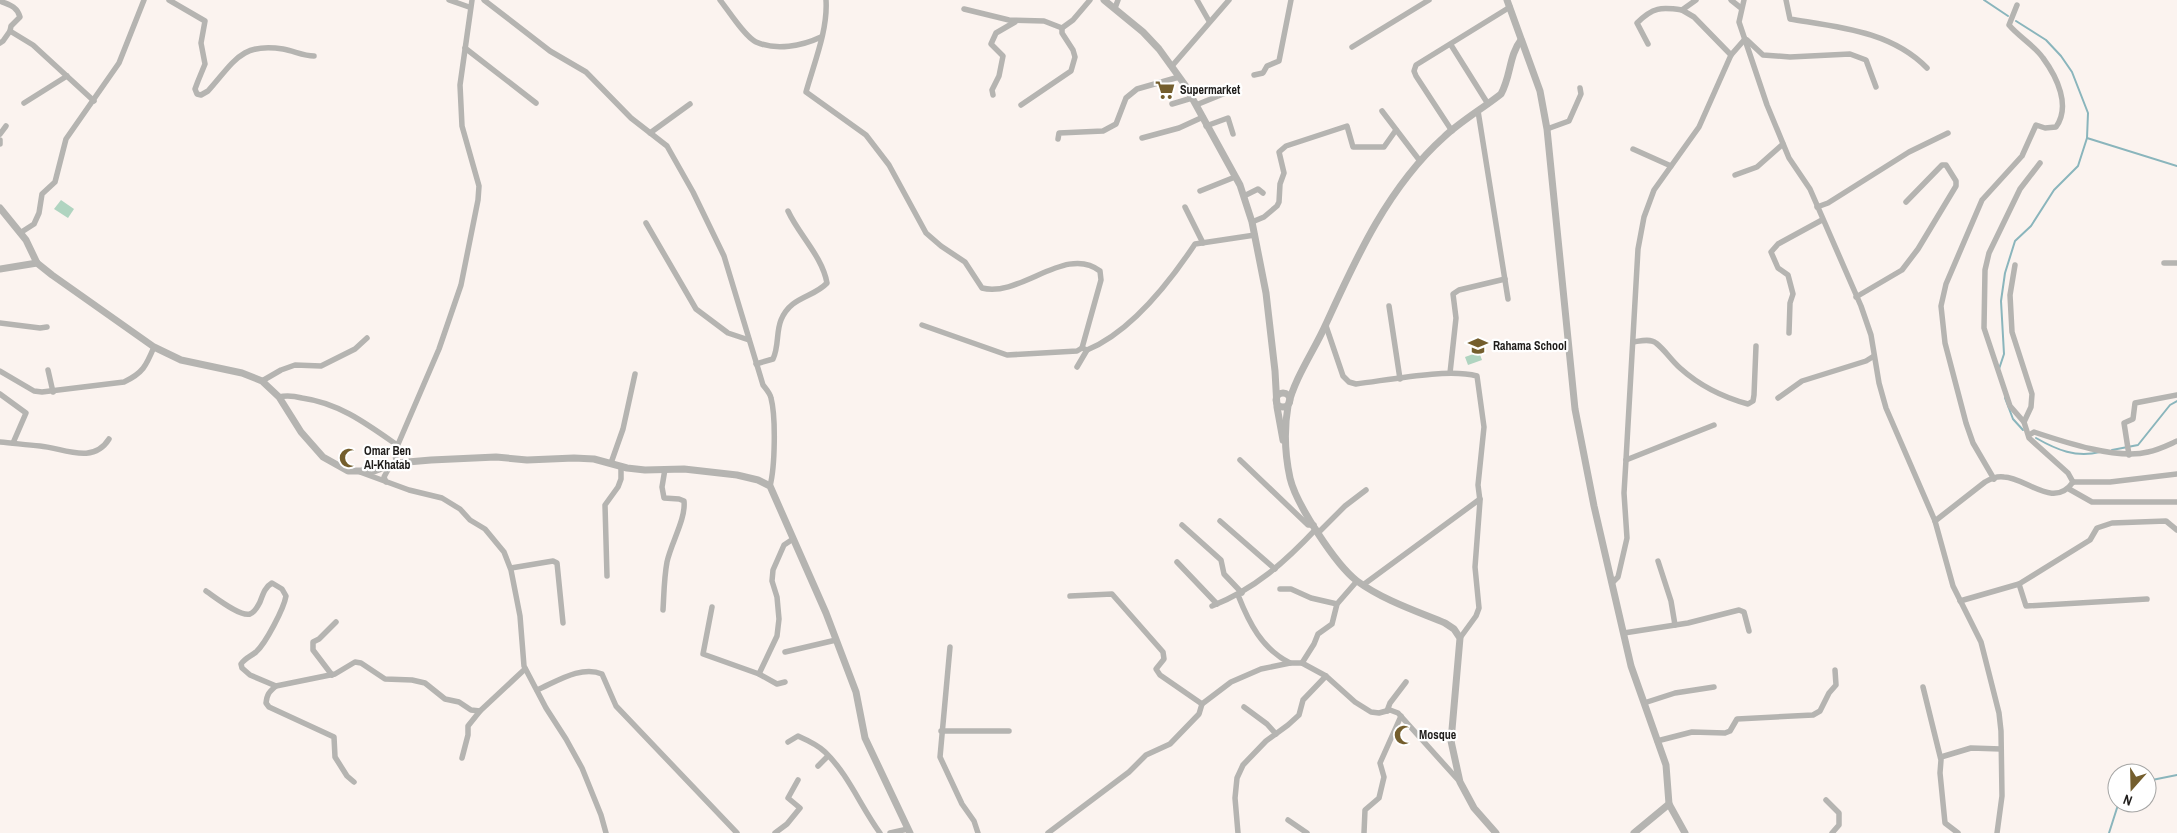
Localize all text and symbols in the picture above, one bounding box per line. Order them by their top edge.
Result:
supermarket icon: Supermarket [1154,79,1176,101]
place label: Supermarket [1180,82,1241,98]
school or university icon: Rahama School [1467,335,1489,357]
place label: Rahama School [1493,338,1567,354]
place label: Omar Ben Al-Khatab [364,443,411,473]
mosque icon: Omar Ben Al-Khatab [338,447,360,469]
mosque icon: Mosque [1393,724,1415,746]
place label: Mosque [1419,727,1457,743]
north arrow [2107,763,2157,813]
text: N [2121,790,2135,810]

